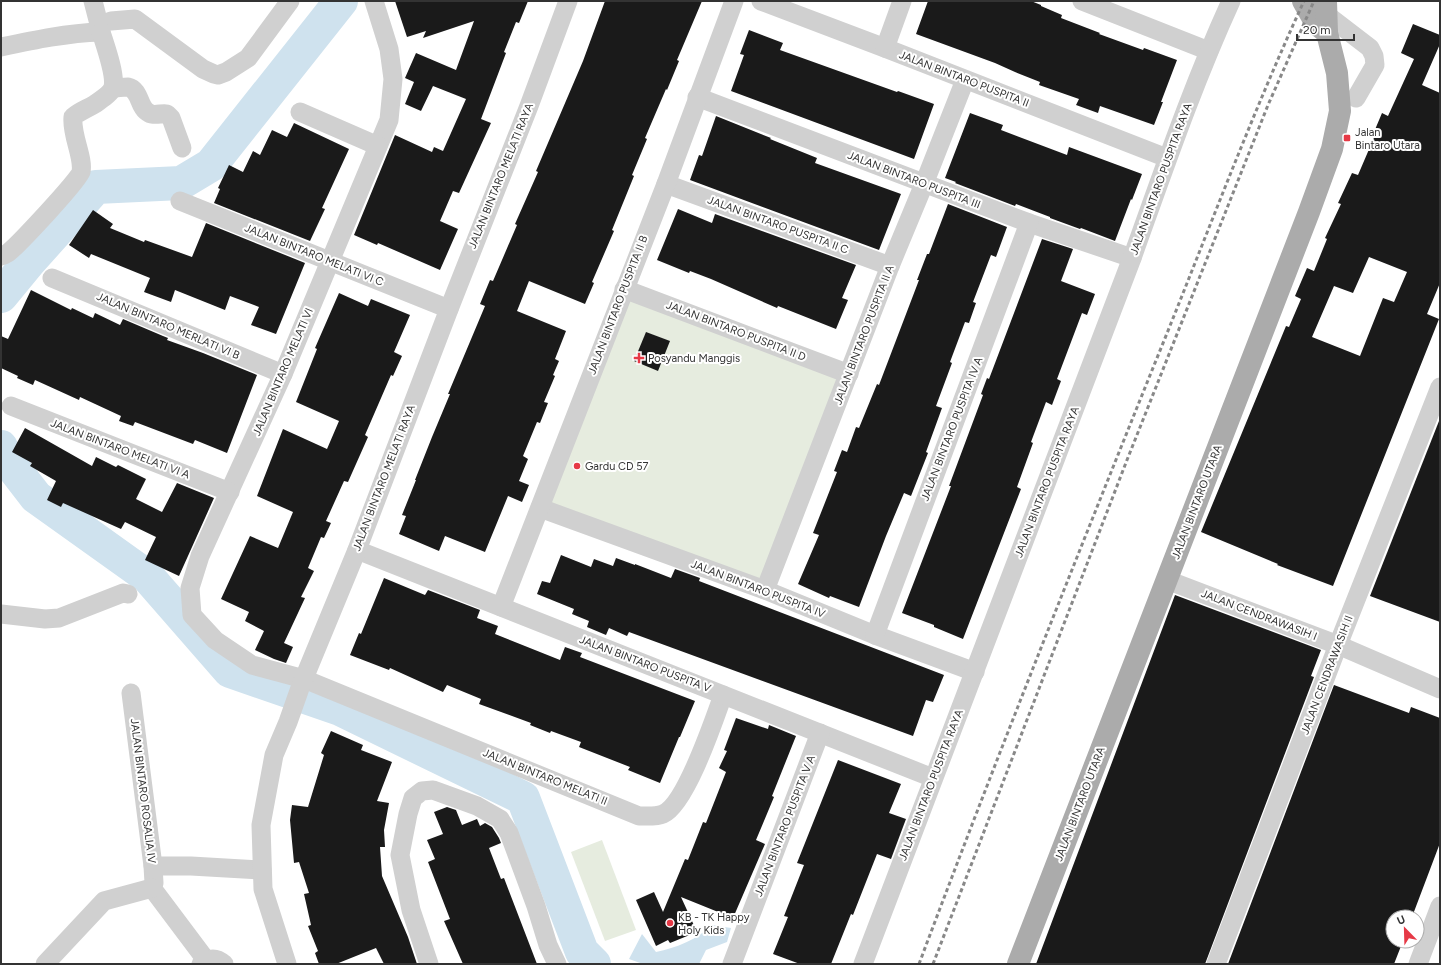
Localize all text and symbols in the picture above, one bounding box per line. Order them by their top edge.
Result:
scale bar [1297,16,1354,42]
text: 20 m [1303,23,1331,37]
street label: JALAN BINTARO PUSPITA II [897,48,1031,110]
street label: JALAN BINTARO MELATI RAYA [466,101,536,251]
street label: JALAN BINTARO PUSPITA RAYA [1127,101,1195,257]
place label: Jalan Bintaro Utara [1355,126,1420,152]
marker: Jalan Bintaro Utara [1342,133,1352,143]
street label: JALAN BINTARO PUSPITA III [846,149,982,211]
street label: JALAN BINTARO PUSPITA II C [706,193,850,257]
street label: JALAN BINTARO MELATI VI C [243,221,385,289]
street label: JALAN BINTARO PUSPITA II B [585,233,651,376]
street label: JALAN BINTARO PUSPITA II A [831,263,897,407]
street label: JALAN BINTARO MERLATI VI B [95,290,242,362]
street label: JALAN BINTARO PUSPITA II D [664,298,808,364]
street label: JALAN BINTARO MELATI VI [250,306,316,438]
marker: Posyandu Manggis [633,352,645,364]
place label: Posyandu Manggis [648,352,740,365]
street label: JALAN BINTARO PUSPITA IV A [918,355,986,503]
street label: JALAN BINTARO MELATI RAYA [350,403,418,553]
street label: JALAN BINTARO PUSPITA RAYA [1012,404,1082,559]
street label: JALAN BINTARO MELATI VI A [49,416,192,482]
street label: JALAN BINTARO UTARA [1169,442,1225,561]
place label: Gardu CD 57 [585,460,649,473]
marker: Gardu CD 57 [572,461,582,471]
street label: JALAN BINTARO PUSPITA IV [689,557,827,621]
street label: JALAN CENDRAWASIH I [1199,587,1319,643]
street label: JALAN CENDRAWASIH II [1298,614,1356,736]
street label: JALAN BINTARO PUSPITA V [577,633,713,695]
street label: JALAN BINTARO PUSPITA RAYA [896,707,966,862]
street label: JALAN BINTARO ROSALIA IV [128,718,158,864]
street label: JALAN BINTARO UTARA [1052,744,1108,863]
street label: JALAN BINTARO MELATI II [481,746,609,808]
street label: JALAN BINTARO PUSPITA V A [752,753,818,898]
north arrow [1385,909,1425,949]
place label: KB - TK Happy Holy Kids [678,911,750,937]
text: U [1395,913,1408,928]
marker: KB - TK Happy Holy Kids [665,918,675,928]

